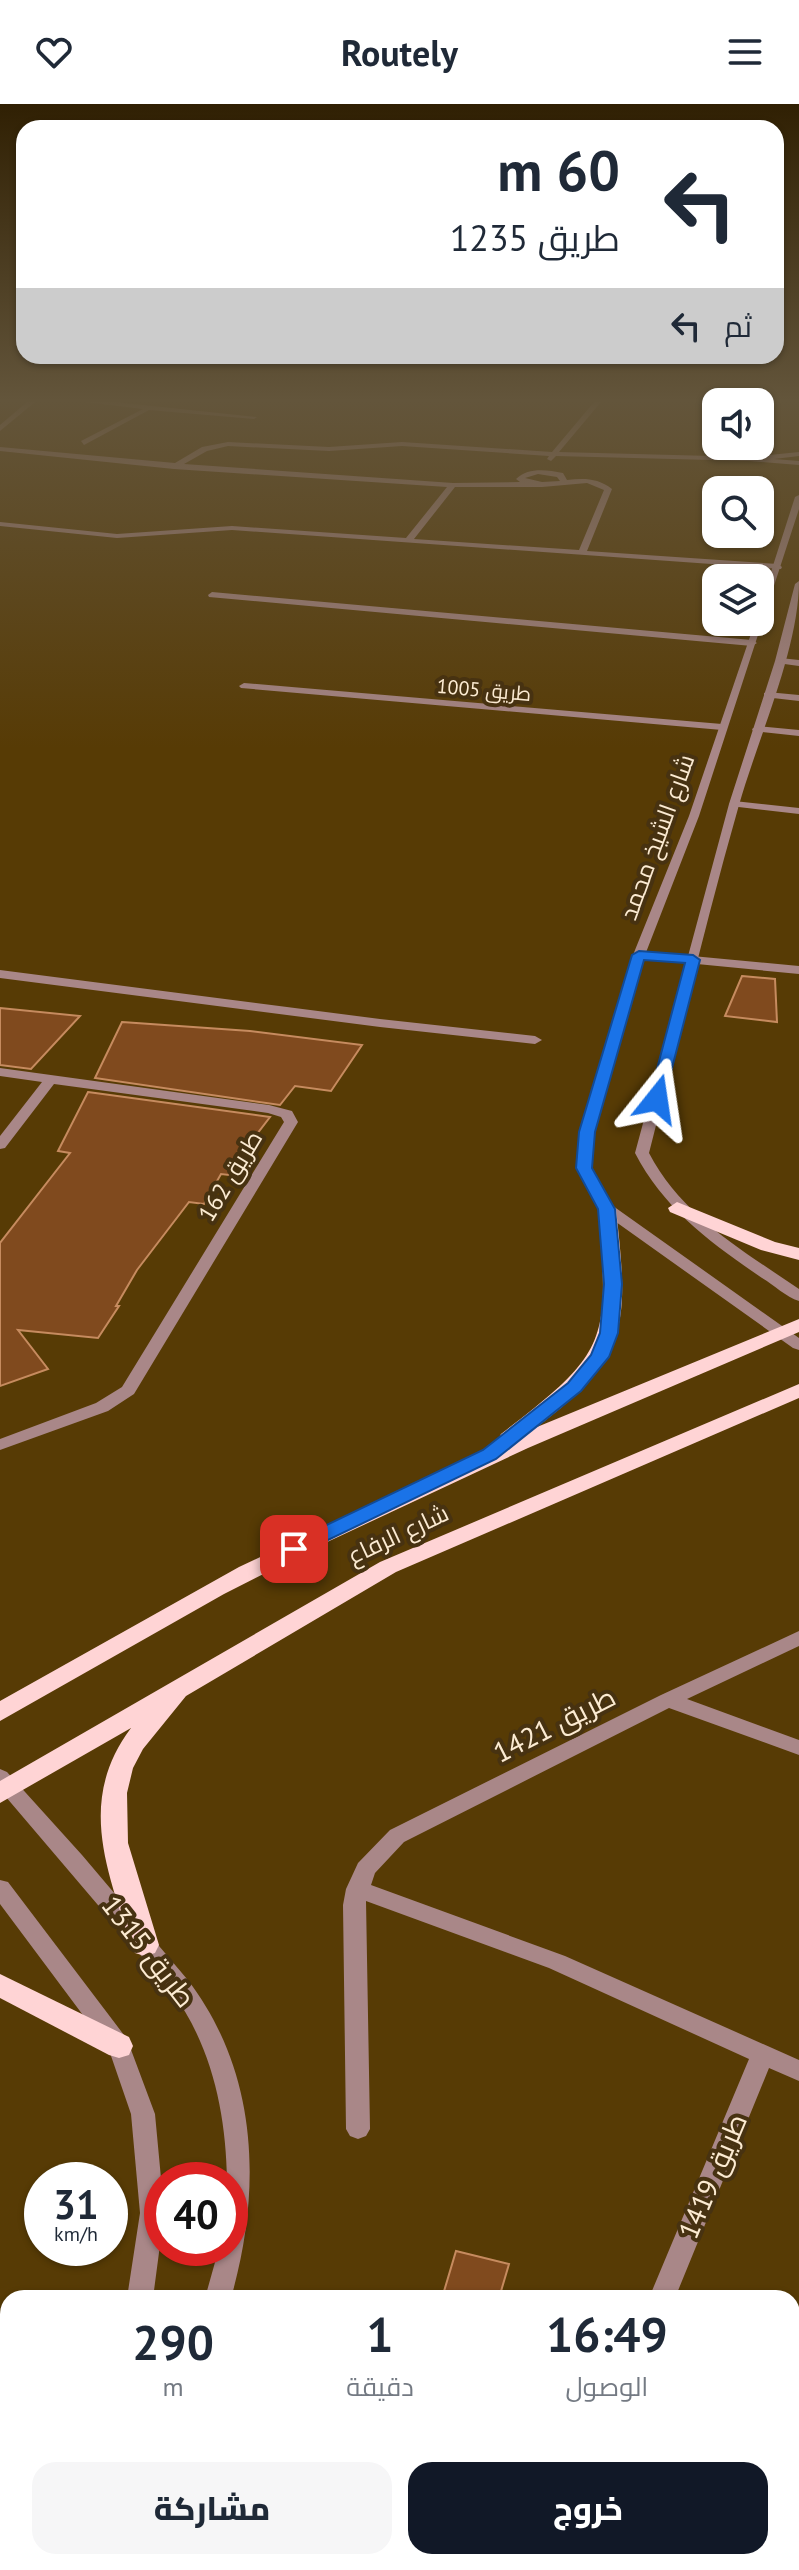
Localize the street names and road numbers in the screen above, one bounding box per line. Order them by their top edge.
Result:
street label: طريق 1005 [436,673,532,707]
street label: شارع الشيخ محمد [613,750,702,924]
street label: طريق 162 [191,1125,269,1227]
street label: شارع الرفاع [342,1497,454,1572]
street label: طريق 1421 [487,1677,621,1771]
street label: طريق 1315 [94,1887,204,2015]
street label: طريق 1419 [669,2108,755,2244]

